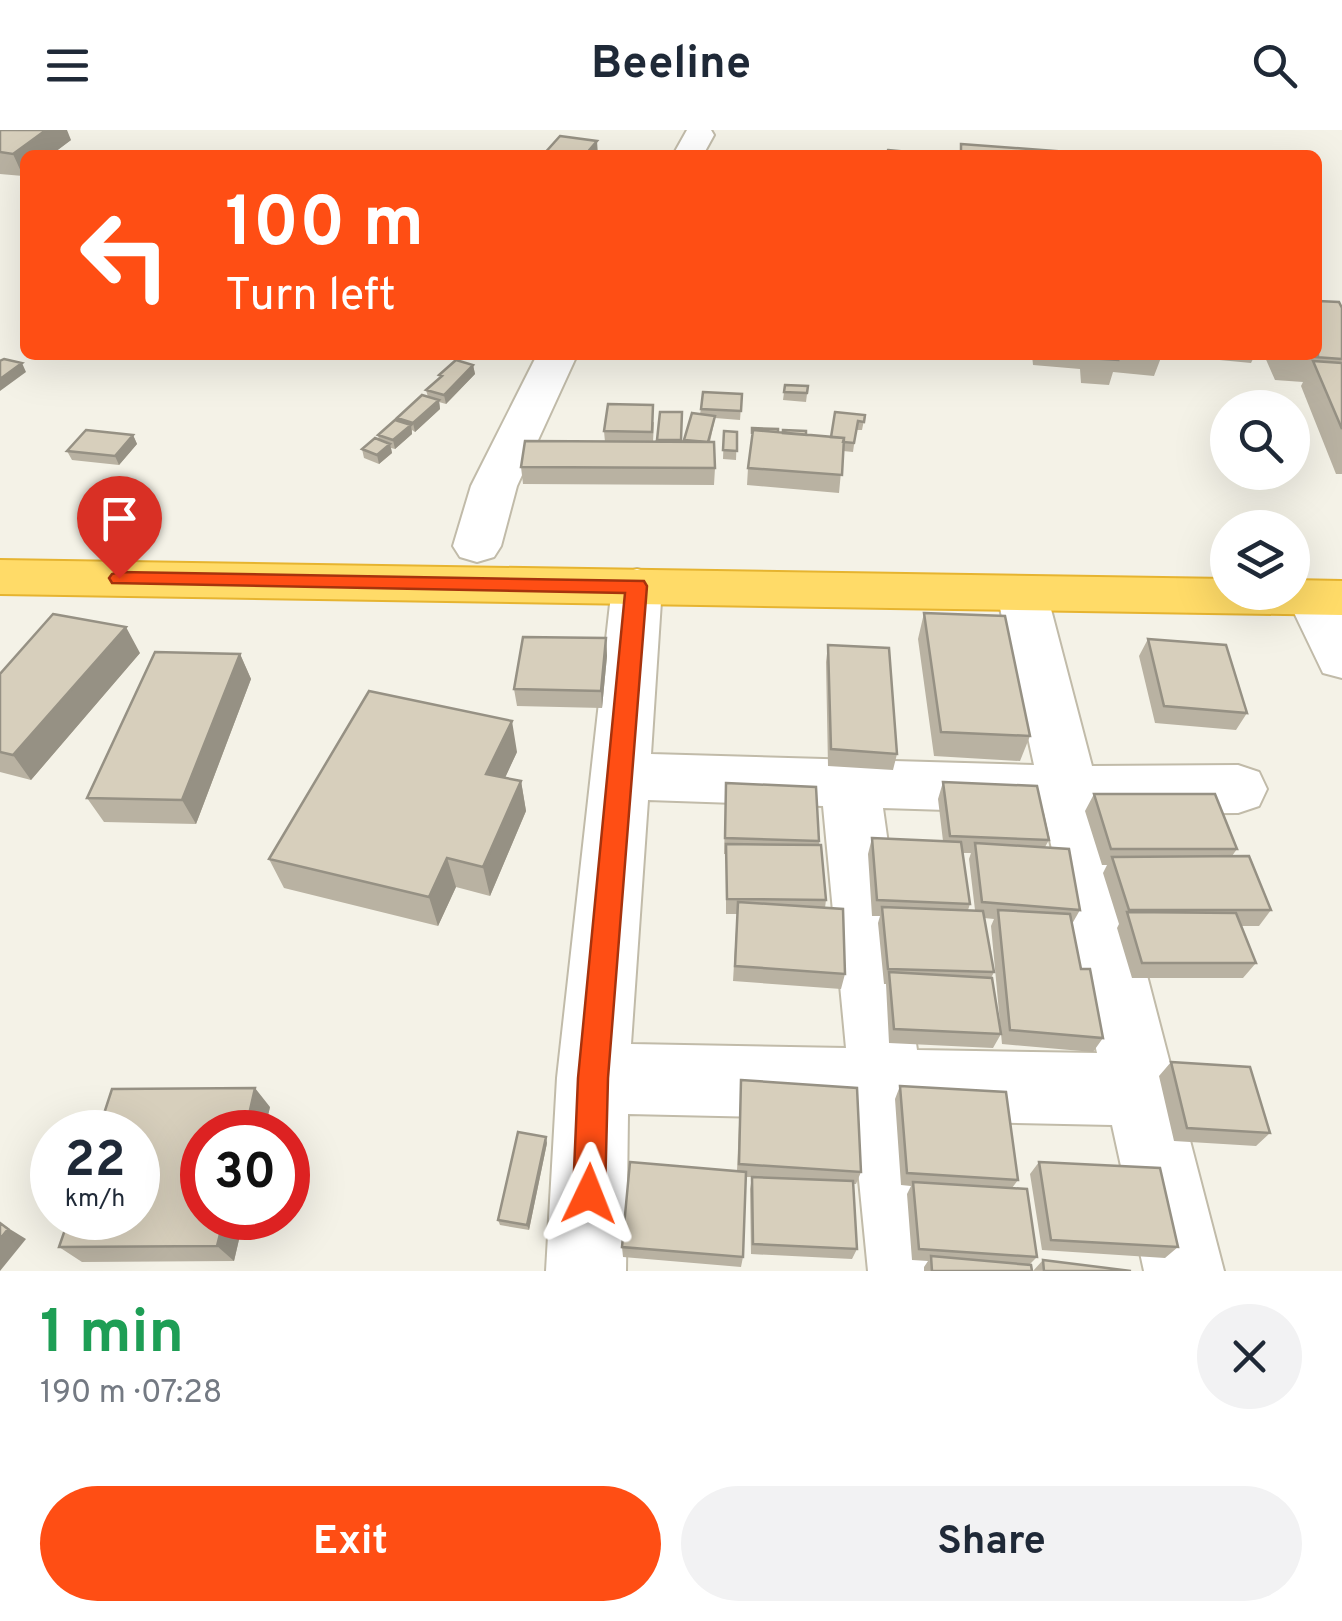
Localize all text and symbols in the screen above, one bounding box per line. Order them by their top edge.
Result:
text: Beeline [591,37,751,94]
icon: menu [40,38,95,93]
icon: search [1247,38,1302,93]
text: 100 m [225,182,424,271]
icon: left [60,190,190,320]
text: Turn left [225,269,396,326]
map controls [1210,390,1310,610]
button: search [1210,390,1310,490]
pin [77,476,162,579]
icon: arrive [92,491,147,546]
button: layers [1210,510,1310,610]
speed limit sign: 30 [180,1110,310,1240]
text: 22 [64,1131,126,1194]
position arrow [537,1142,641,1246]
text: km/h [65,1184,125,1216]
text: 1 min [40,1298,184,1374]
button: close [1197,1304,1302,1409]
text: 190 m · 07:28 [40,1374,222,1414]
button: Exit [40,1486,661,1601]
button: Share [681,1486,1302,1601]

